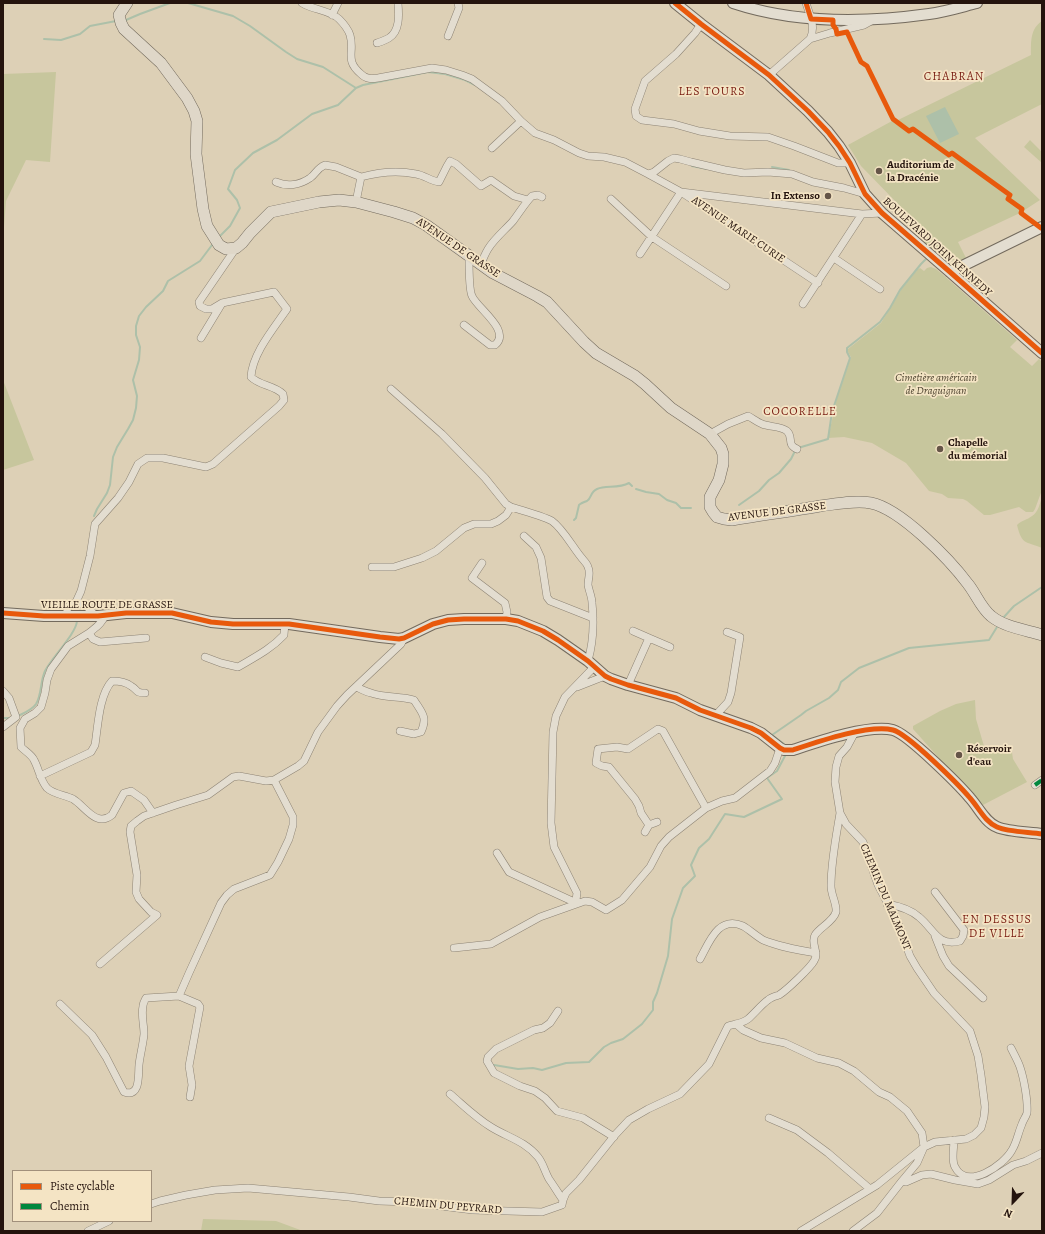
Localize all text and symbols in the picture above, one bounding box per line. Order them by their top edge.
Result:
district label: CHABRAN [924,70,984,84]
district label: LES TOURS [678,85,746,99]
place label: Auditorium de la Dracénie [887,158,954,184]
marker: Auditorium de la Dracénie [874,166,884,176]
place label: In Extenso [771,189,820,203]
marker: In Extenso [823,191,833,201]
street label: AVENUE MARIE CURIE [689,194,787,266]
street label: BOULEVARD JOHN KENNEDY [880,195,994,299]
street label: AVENUE DE GRASSE [414,215,502,281]
park label: Cimetière américain de Draguignan [895,371,977,397]
district label: COCORELLE [763,405,837,419]
place label: Chapelle du mémorial [948,436,1007,462]
marker: Chapelle du mémorial [935,444,945,454]
street label: AVENUE DE GRASSE [727,499,827,525]
street label: VIEILLE ROUTE DE GRASSE [41,598,173,612]
place label: Réservoir d'eau [967,742,1011,768]
marker: Réservoir d'eau [954,750,964,760]
street label: CHEMIN DU MALMONT [857,842,913,952]
district label: EN DESSUS DE VILLE [962,913,1032,941]
legend [12,1170,152,1222]
text: Piste cyclable [50,1178,115,1194]
north arrow [993,1182,1033,1222]
street label: CHEMIN DU PEYRARD [394,1195,502,1217]
text: Chemin [50,1198,89,1214]
text: N [1002,1205,1015,1222]

